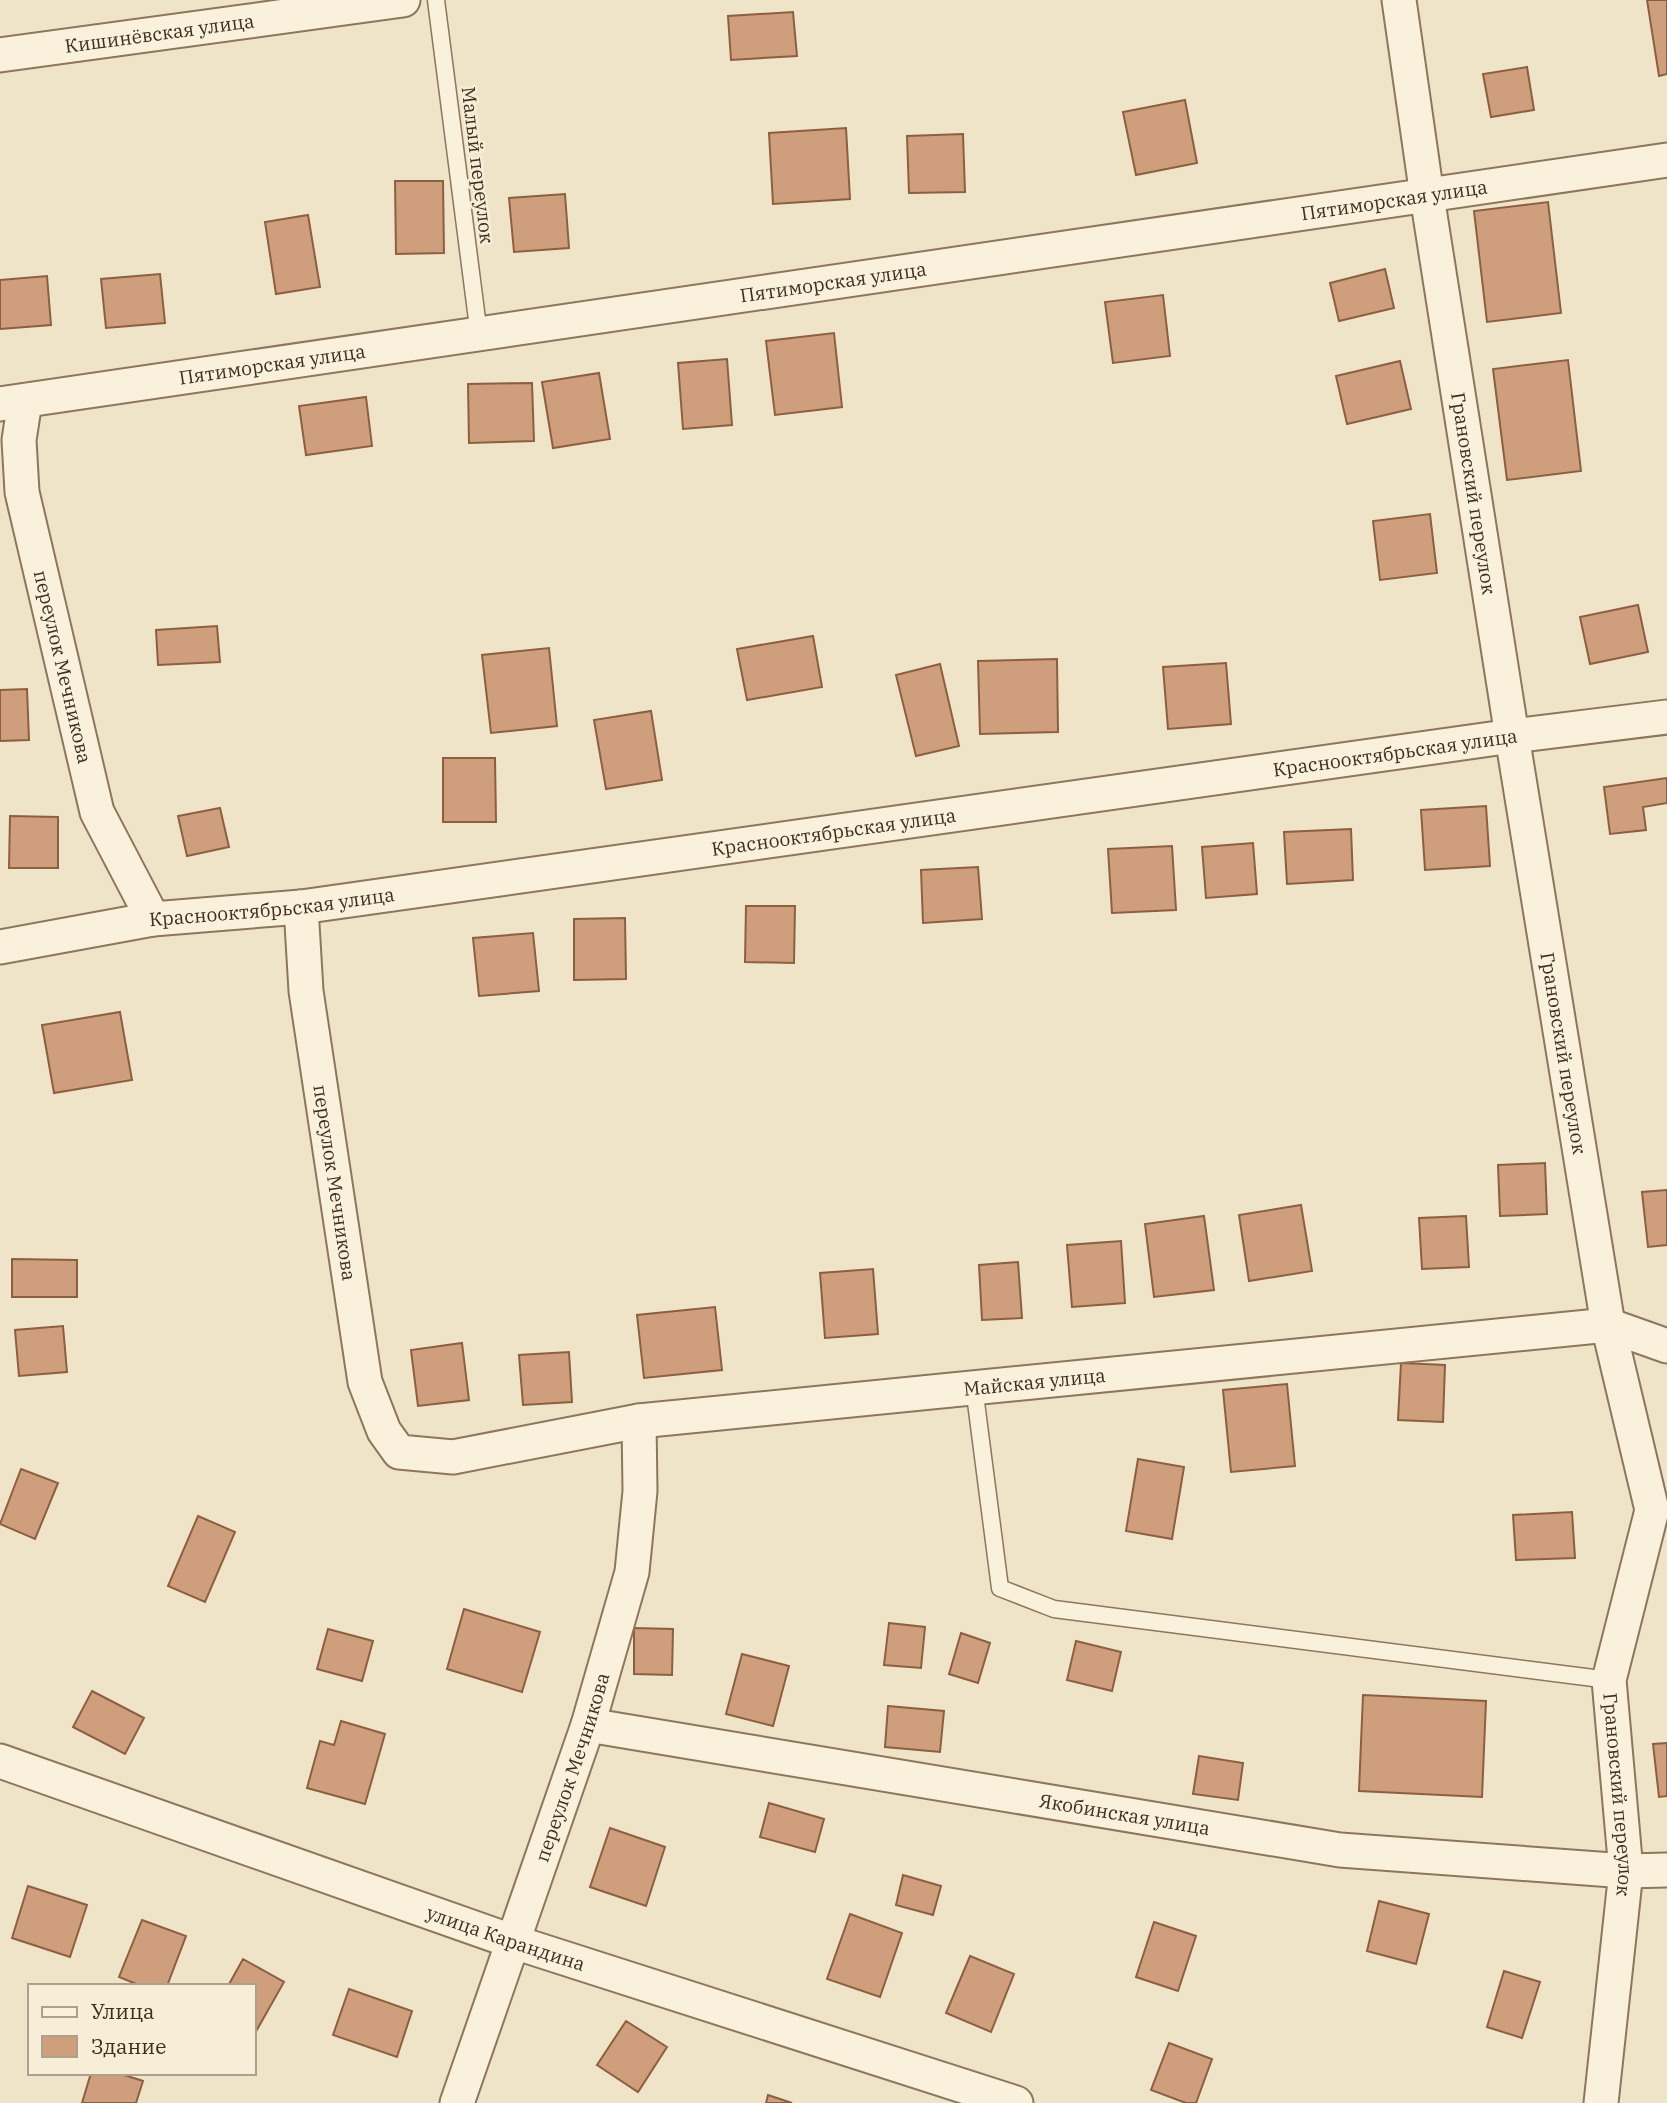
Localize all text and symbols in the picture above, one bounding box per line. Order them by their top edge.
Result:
street label: Кишинёвская улица [63,8,256,58]
street label: Малый переулок [456,85,500,245]
street label: Пятиморская улица [1299,174,1489,225]
street label: Пятиморская улица [738,257,928,308]
street label: Пятиморская улица [177,339,367,390]
street label: Грановский переулок [1446,391,1502,596]
street label: переулок Мечникова [29,568,97,766]
street label: Краснооктябрьская улица [1271,723,1519,782]
street label: Краснооктябрьская улица [710,803,957,861]
street label: Краснооктябрьская улица [148,882,396,931]
street label: Грановский переулок [1535,950,1592,1156]
street label: переулок Мечникова [308,1083,362,1282]
street label: Майская улица [962,1363,1106,1401]
street label: переулок Мечникова [529,1670,614,1865]
street label: Грановский переулок [1598,1692,1638,1898]
street label: Якобинская улица [1037,1788,1212,1840]
street label: улица Карандина [423,1900,588,1976]
legend [28,1984,256,2075]
text: Улица [91,1997,155,2025]
text: Здание [91,2032,166,2060]

